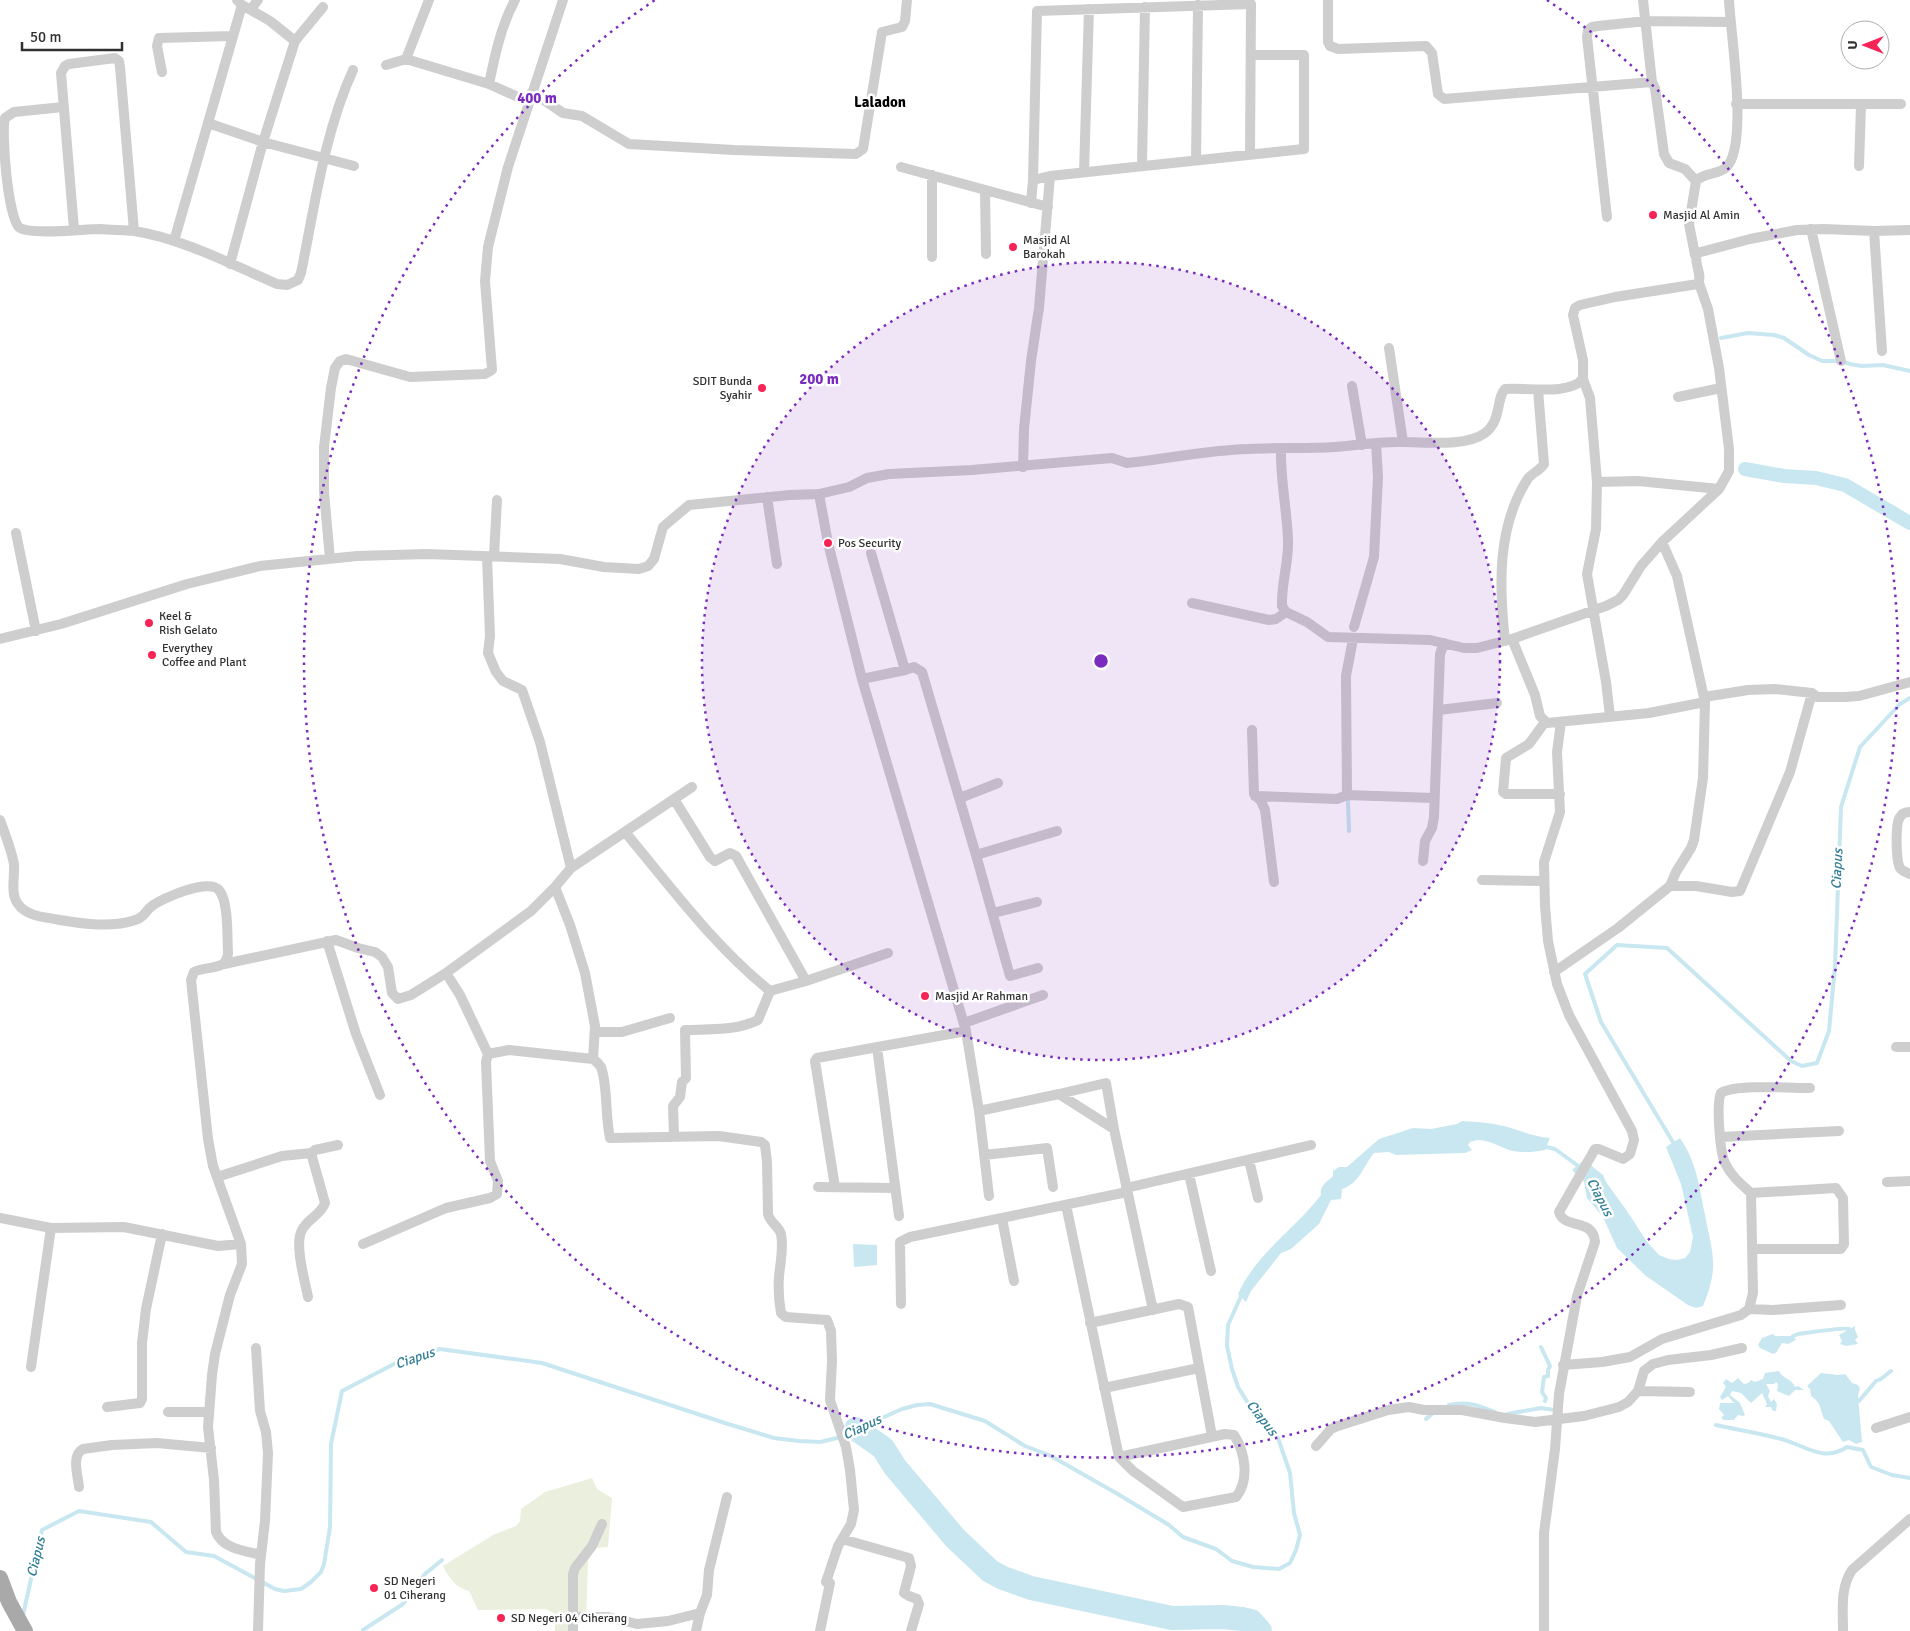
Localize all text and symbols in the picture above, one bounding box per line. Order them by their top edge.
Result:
scale bar [22,20,122,52]
north arrow [1840,20,1890,70]
text: 50 m [30,28,61,46]
text: U [1844,40,1861,50]
text: 400 m [517,89,557,107]
district label: Laladon [854,93,906,111]
place label: Masjid Al Amin [1663,208,1740,223]
marker: Masjid Al Amin [1647,209,1659,221]
place label: Masjid Al Barokah [1023,233,1071,262]
marker: Masjid Al Barokah [1007,241,1019,253]
text: 200 m [799,370,839,388]
place label: SDIT Bunda Syahir [693,374,753,403]
marker: SDIT Bunda Syahir [756,382,768,394]
place label: Pos Security [838,536,902,551]
marker: Pos Security [822,537,834,549]
place label: Keel & Rish Gelato [159,609,217,638]
marker: Keel & Rish Gelato [143,617,155,629]
place label: Everythey Coffee and Plant [162,641,246,670]
marker: Everythey Coffee and Plant [146,649,158,661]
centre of rings [1092,652,1110,670]
water label: Ciapus [1827,846,1847,890]
place label: Masjid Ar Rahman [935,989,1028,1004]
marker: Masjid Ar Rahman [919,990,931,1002]
water label: Ciapus [1583,1175,1618,1221]
water label: Ciapus [393,1343,439,1373]
water label: Ciapus [1243,1397,1282,1441]
water label: Ciapus [840,1410,886,1443]
water label: Ciapus [23,1533,50,1579]
place label: SD Negeri 01 Ciherang [384,1574,446,1603]
marker: SD Negeri 01 Ciherang [368,1582,380,1594]
place label: SD Negeri 04 Ciherang [511,1611,627,1626]
marker: SD Negeri 04 Ciherang [495,1612,507,1624]

